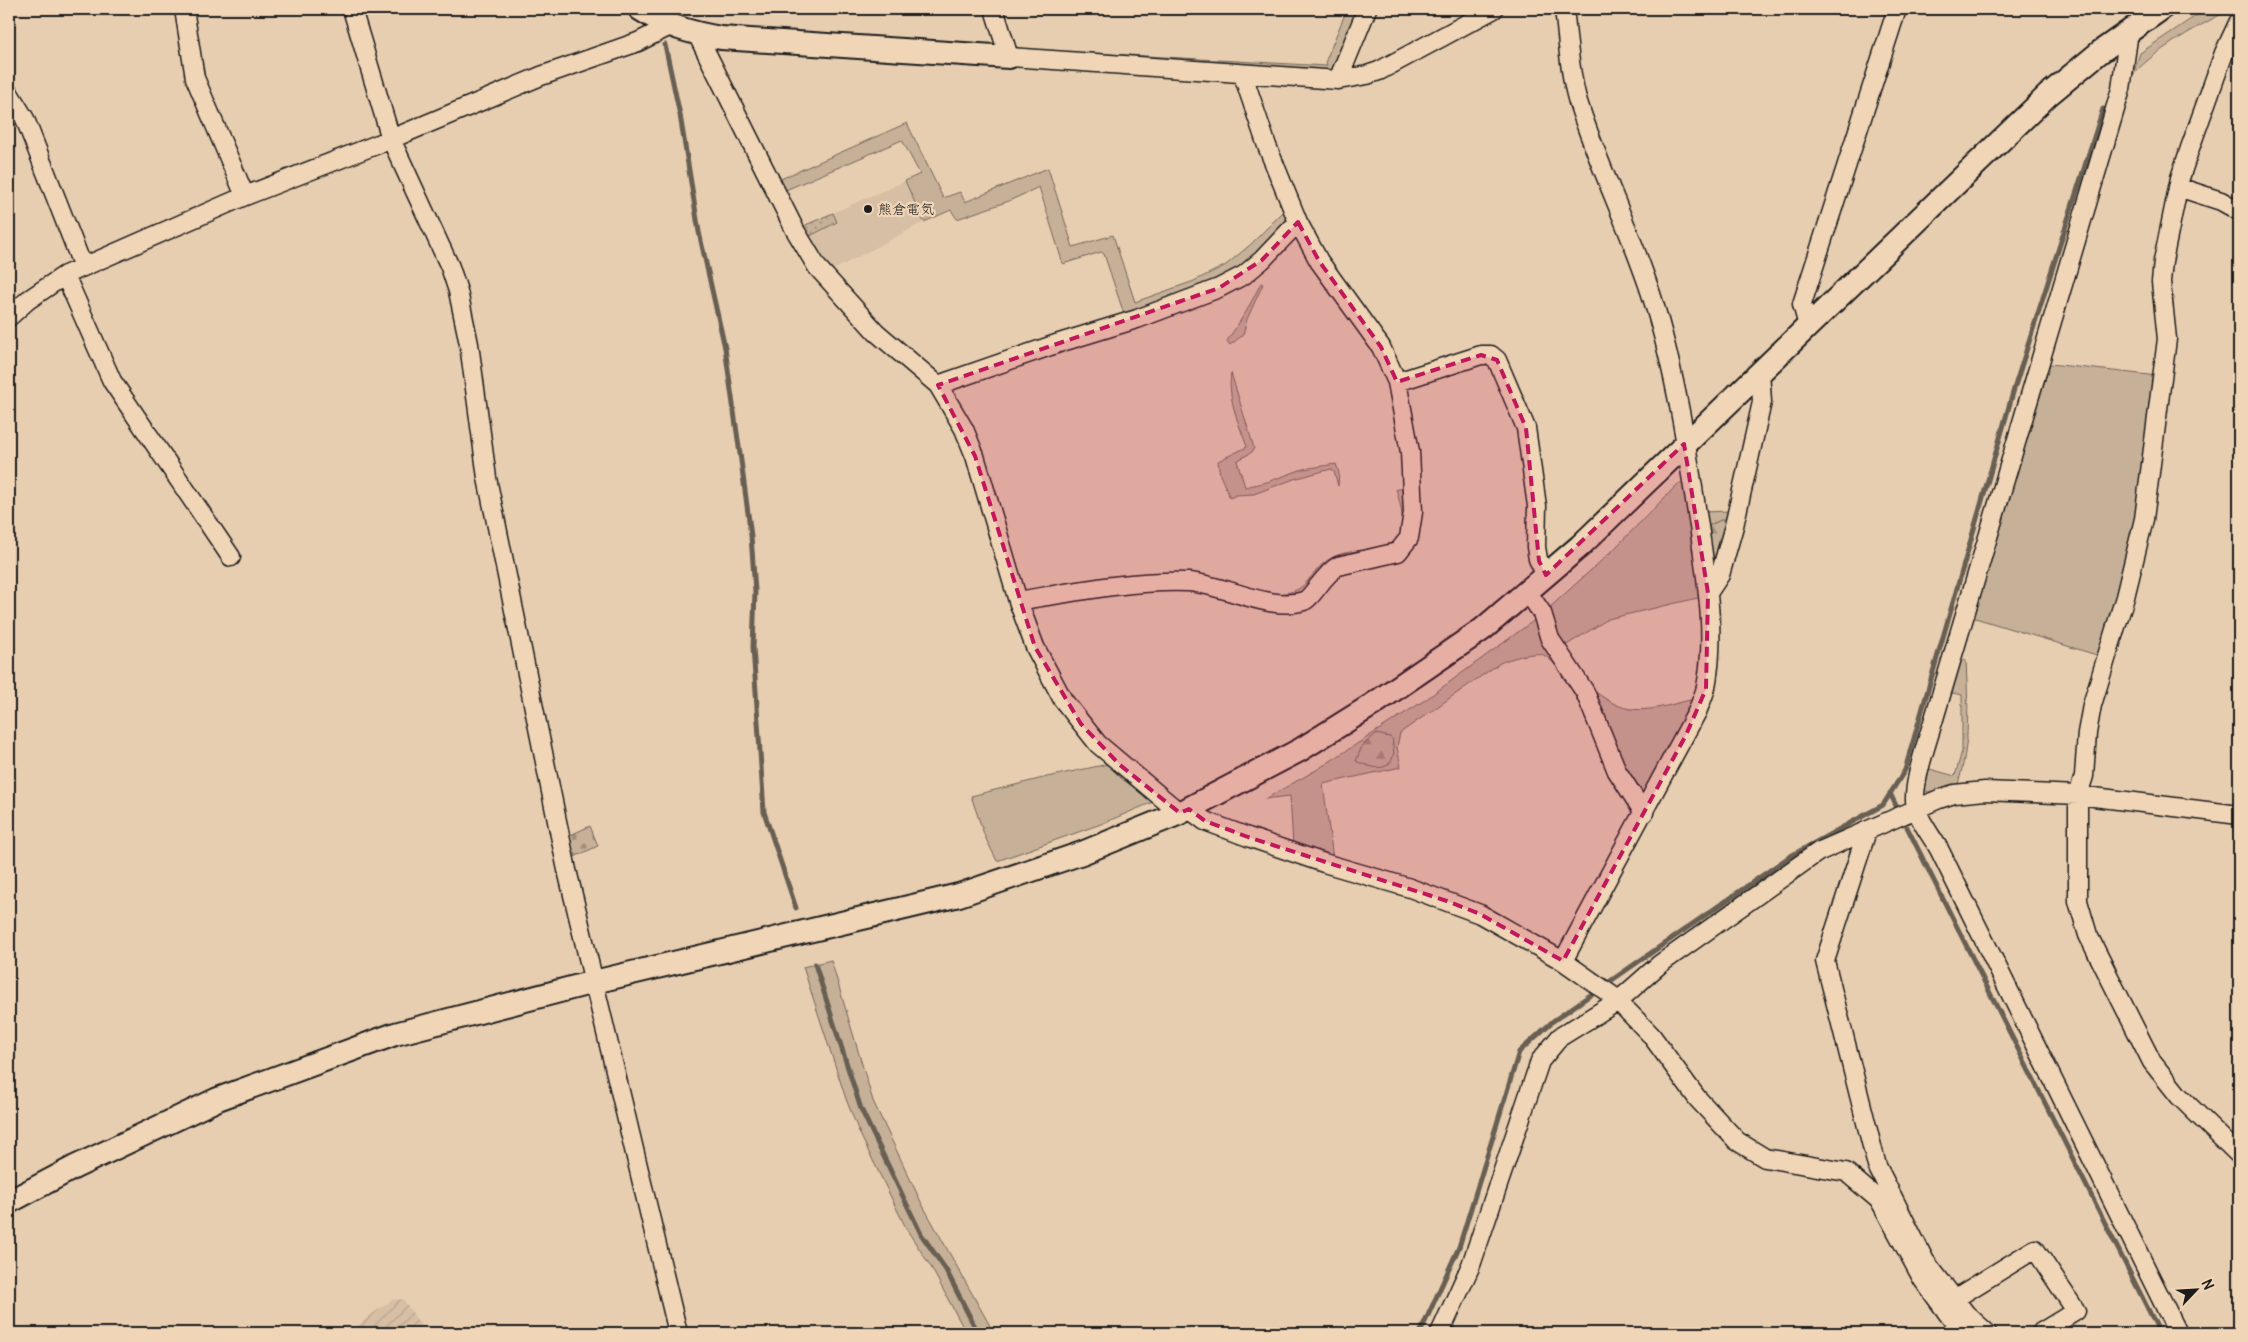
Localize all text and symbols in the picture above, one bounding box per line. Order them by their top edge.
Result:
place label: 熊倉電気 [878,200,934,218]
marker: 熊倉電気 [862,203,874,215]
north arrow [2170,1264,2220,1314]
text: N [2198,1276,2218,1293]

